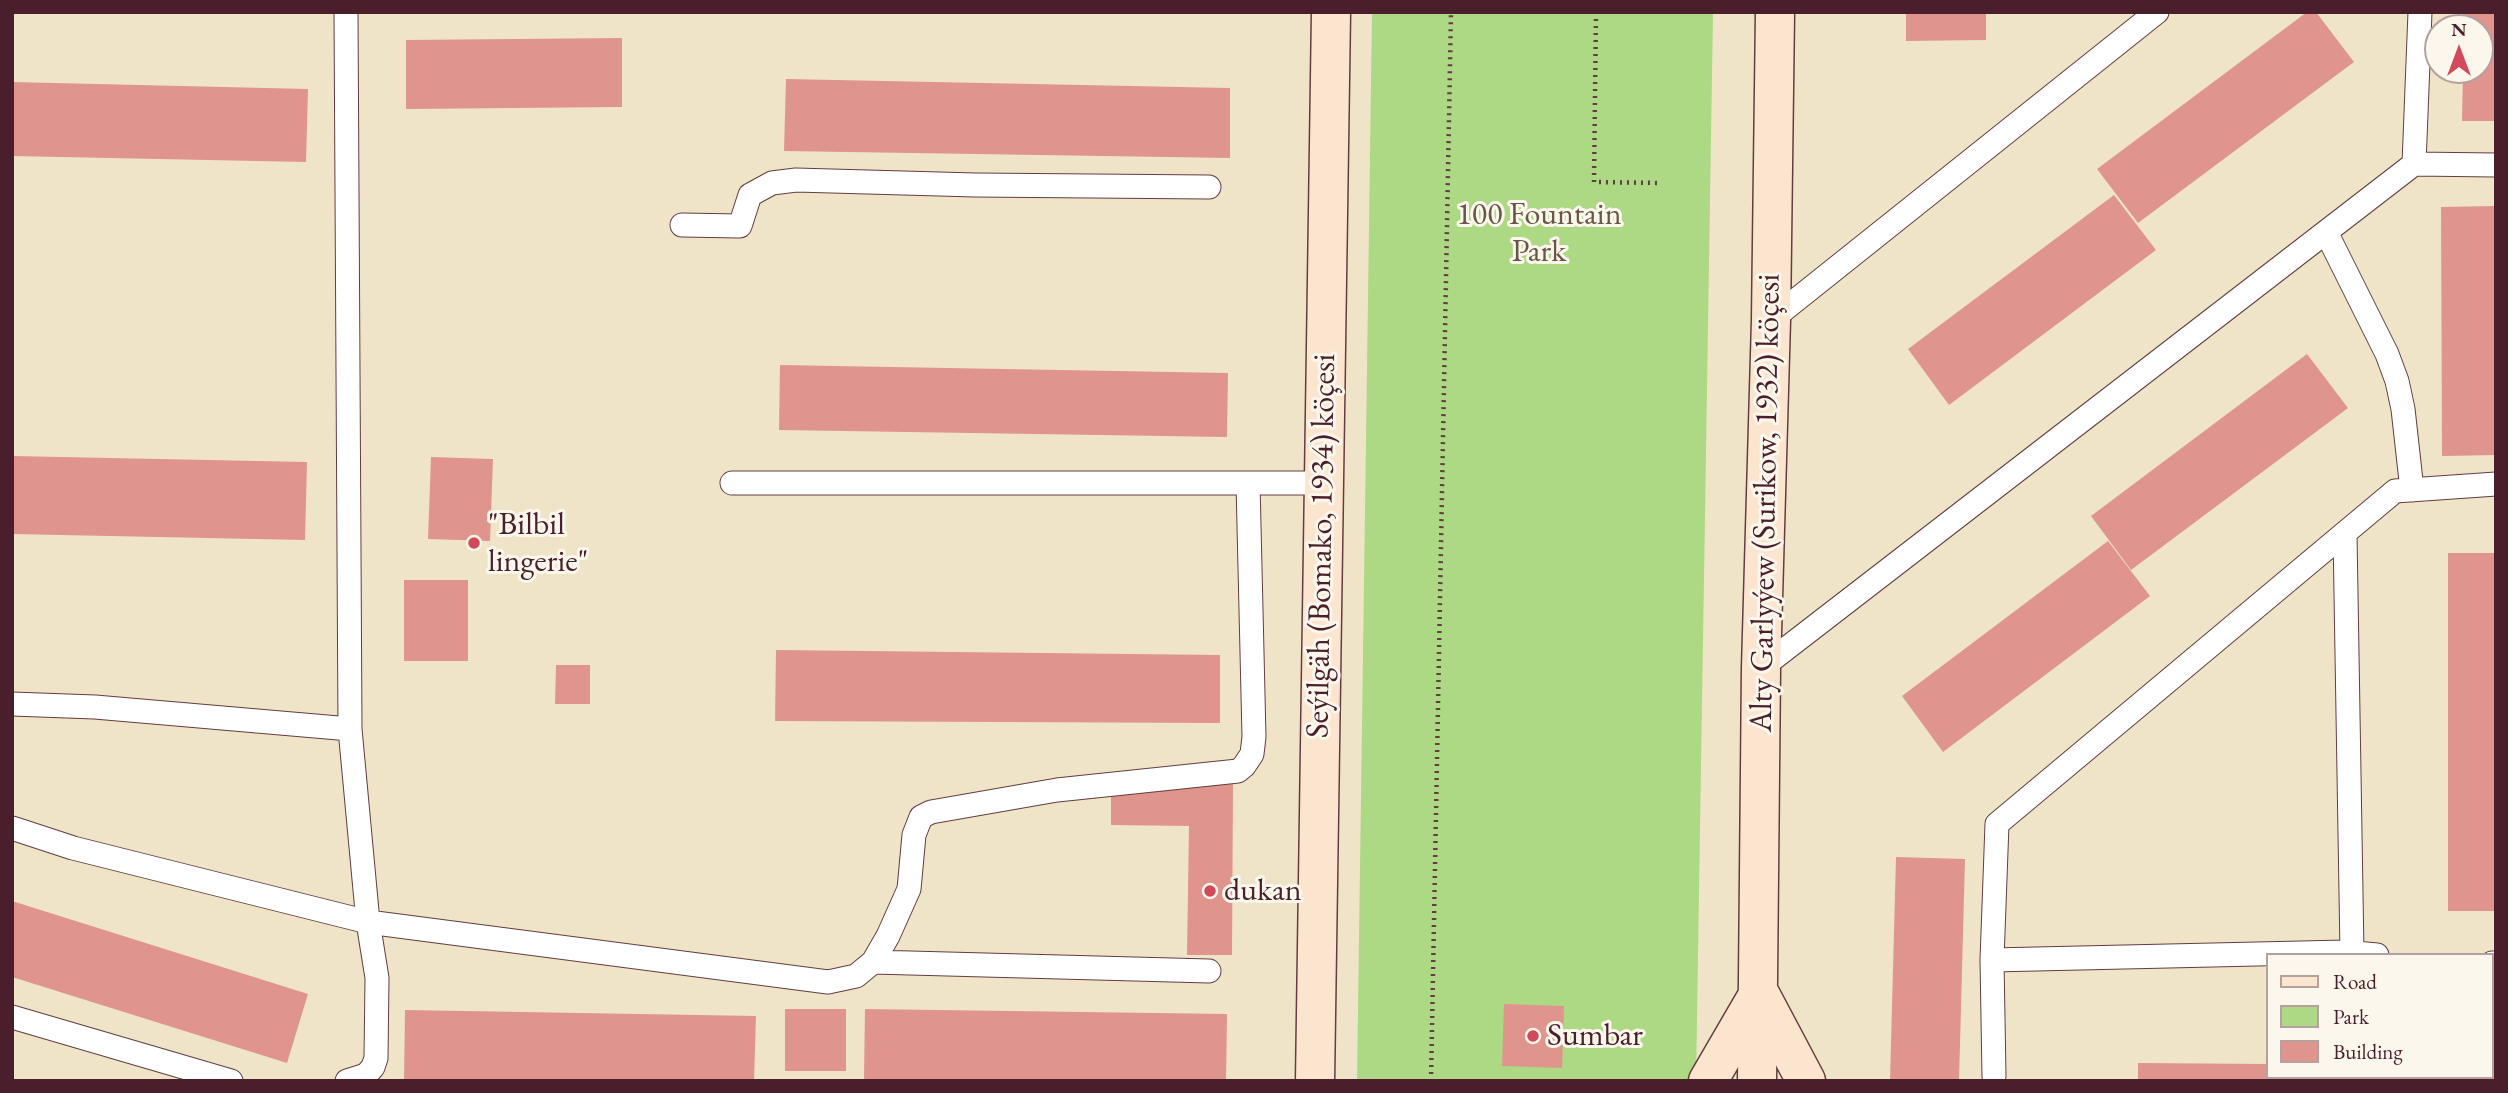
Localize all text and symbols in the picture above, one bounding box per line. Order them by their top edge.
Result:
north arrow [2424,14,2494,84]
text: N [2451,17,2467,42]
park label: 100 Fountain Park [1456,196,1622,271]
street label: Alty Garlyýew (Surikow, 1932) köçesi [1743,273,1789,733]
street label: Seýilgäh (Bomako, 1934) köçesi [1299,353,1345,739]
place label: "Bilbil lingerie" [488,506,588,581]
marker: "Bilbil lingerie" [466,535,482,551]
place label: dukan [1224,872,1302,910]
marker: dukan [1202,883,1218,899]
legend [2266,953,2494,1079]
text: Road [2333,968,2377,995]
text: Park [2333,1003,2369,1030]
place label: Sumbar [1547,1017,1643,1055]
marker: Sumbar [1525,1028,1541,1044]
text: Building [2333,1038,2403,1065]

